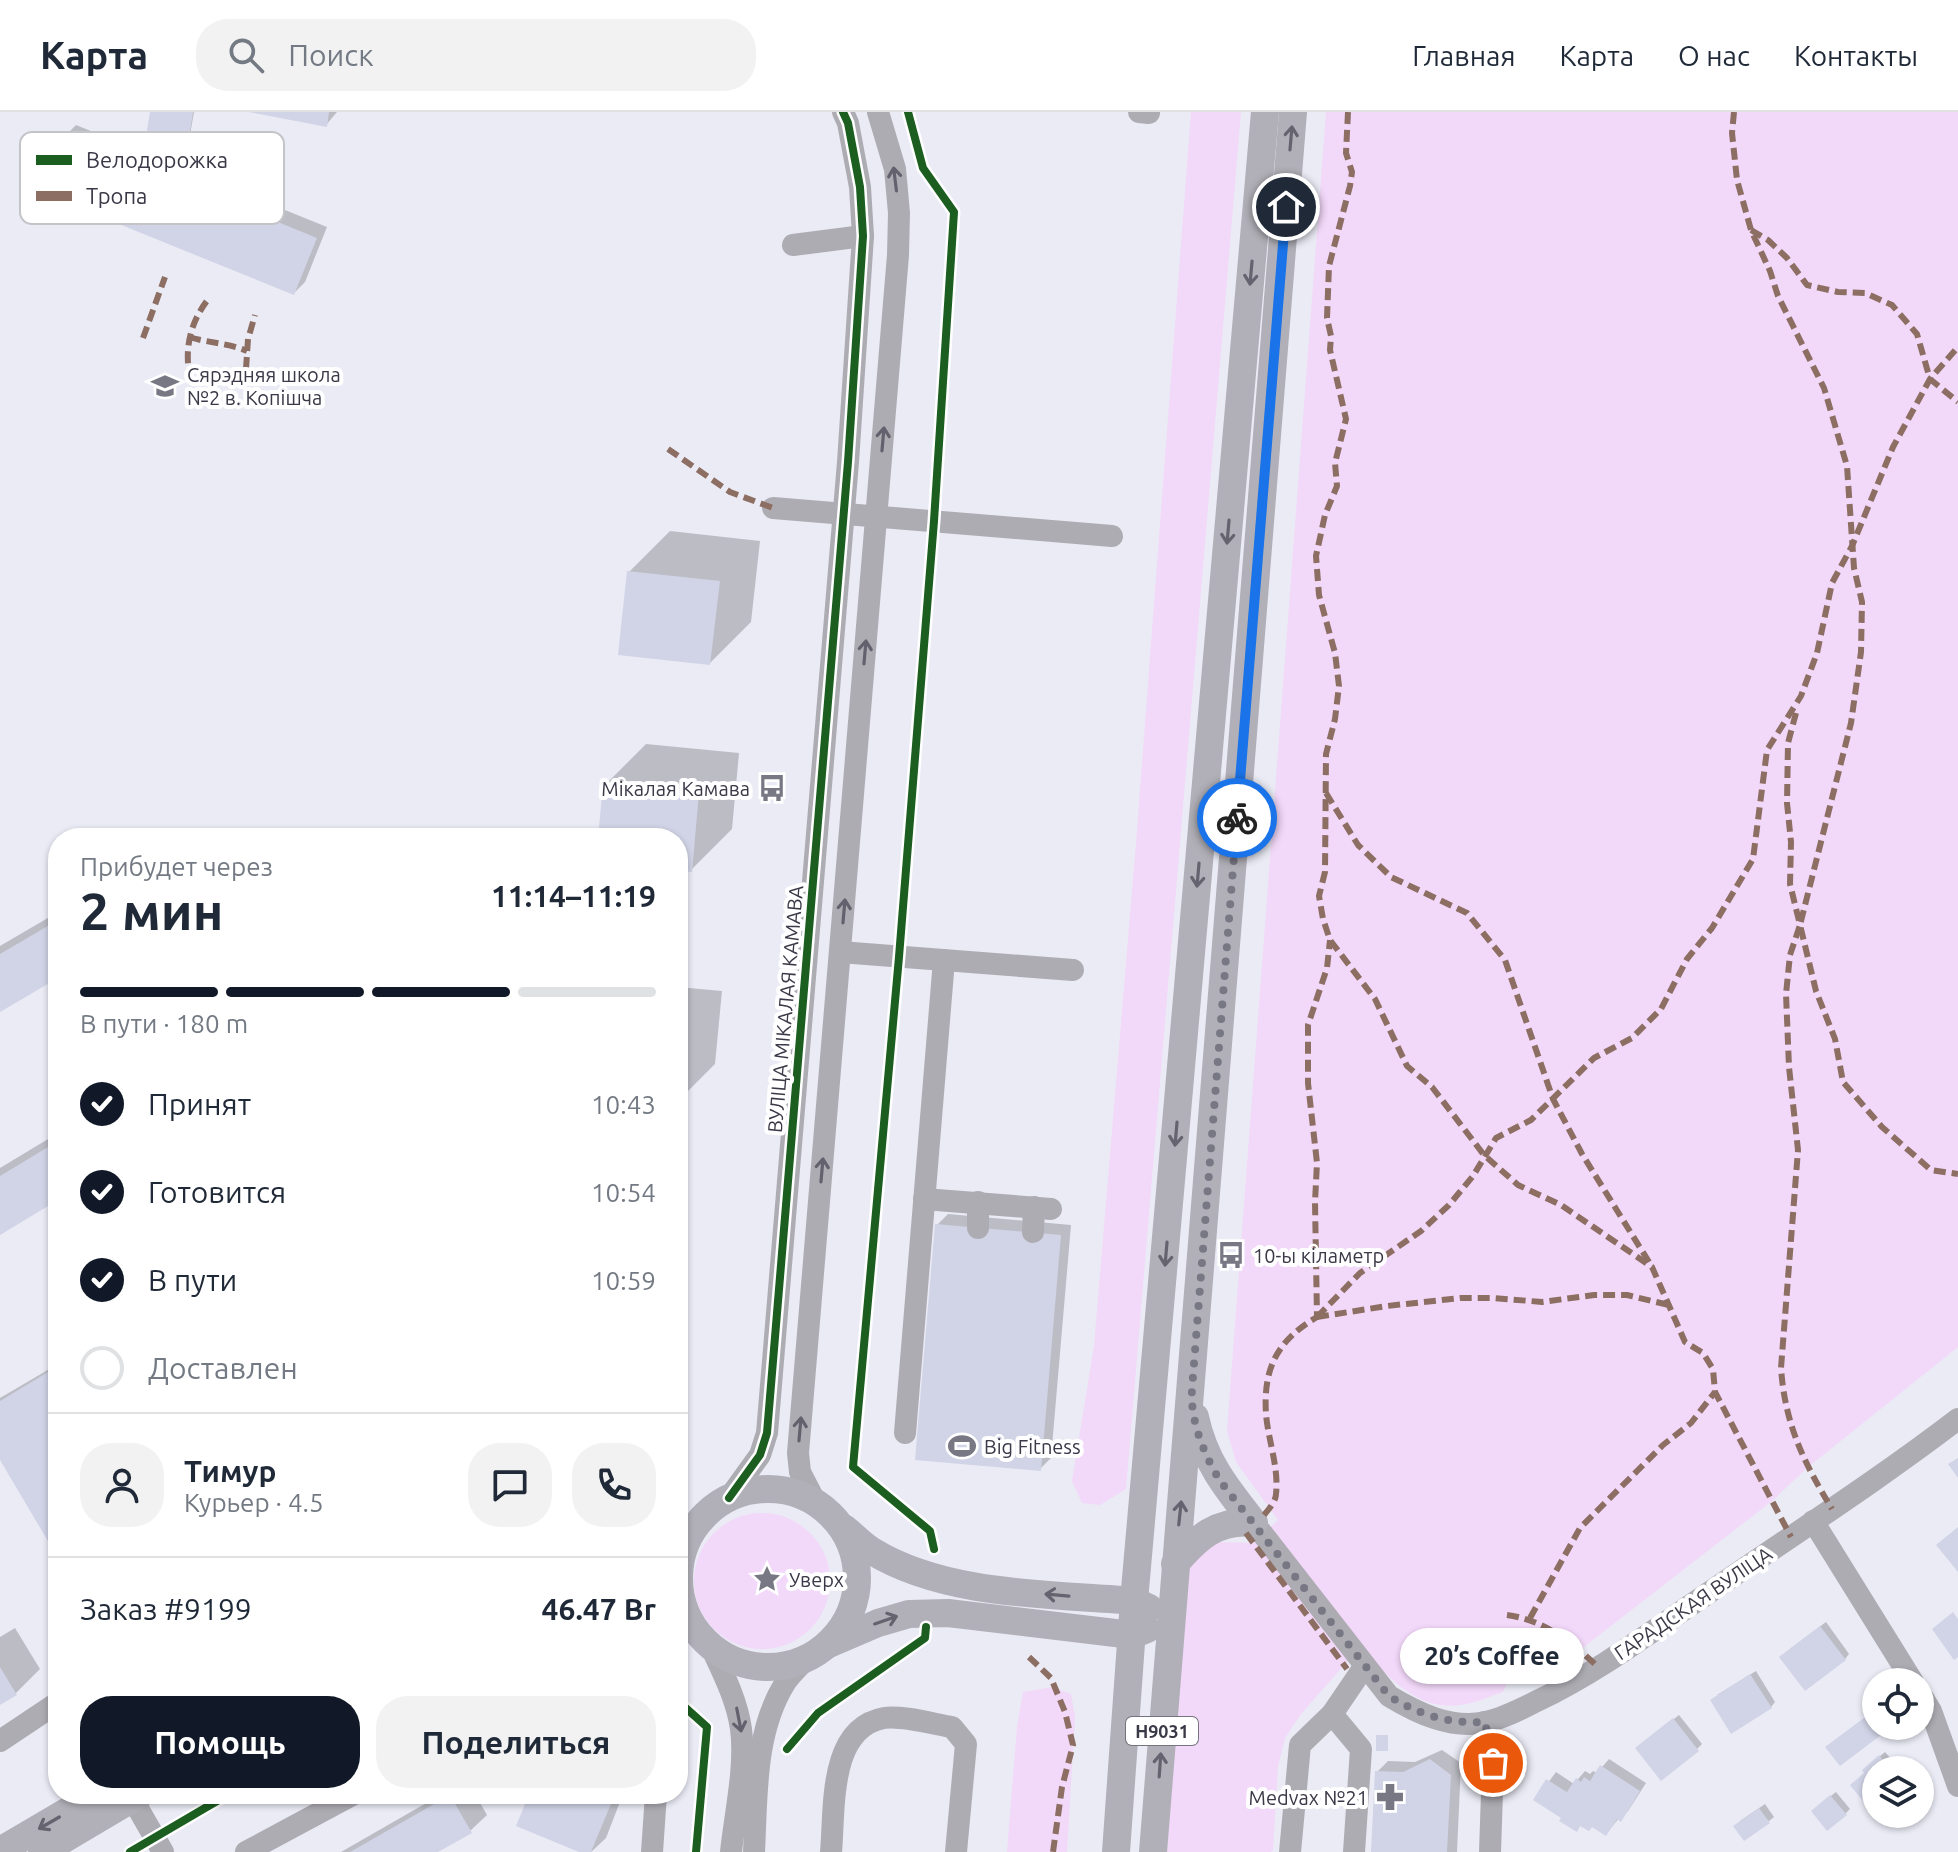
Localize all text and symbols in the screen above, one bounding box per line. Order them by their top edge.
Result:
search box [196,19,756,91]
icon: search [224,33,268,77]
text: Карта [40,34,148,76]
text: Поиск [288,38,374,72]
text: Главная [1412,40,1515,71]
text: Карта [1559,40,1634,71]
text: О нас [1678,40,1750,71]
text: Контакты [1794,40,1918,71]
one-way arrow [1284,125,1299,152]
legend [20,132,284,224]
text: Велодорожка [86,147,228,172]
one-way arrow [888,167,903,193]
pin [1252,173,1320,241]
text: Тропа [86,183,147,208]
icon: home [1264,185,1308,229]
one-way arrow [1243,259,1258,286]
place label: Сярэдняя школа №2 в. Копішча [187,363,341,409]
school or university icon: Сярэдняя школа №2 в. Копішча [150,371,180,401]
one-way arrow [876,426,891,453]
one-way arrow [1220,518,1235,545]
one-way arrow [858,639,873,666]
bus stop icon: Мікалая Камава [757,773,787,803]
place label: Мікалая Камава [601,777,750,800]
courier [1197,778,1277,858]
icon: bike [1215,796,1259,840]
text: Прибудет через [80,852,273,881]
one-way arrow [1191,861,1206,888]
text: 11:14–11:19 [491,879,656,913]
text: 2 мин [80,882,223,940]
street label: ВУЛІЦА МІКАЛАЯ КАМАВА [763,884,807,1134]
one-way arrow [836,898,851,925]
text: В пути · 180 m [80,1009,248,1038]
icon: check [80,1082,124,1126]
text: Принят [148,1087,251,1121]
text: 10:43 [591,1090,656,1119]
one-way arrow [1168,1120,1183,1147]
one-way arrow [814,1157,829,1184]
icon: check [80,1170,124,1214]
text: Готовится [148,1175,286,1209]
text: 10:54 [591,1178,656,1207]
one-way arrow [1158,1240,1173,1267]
bus stop icon: 10-ы кіламетр [1216,1240,1246,1270]
place label: 10-ы кіламетр [1253,1244,1384,1267]
icon: check [80,1258,124,1302]
text: В пути [148,1263,237,1297]
text: 10:59 [591,1266,656,1295]
text: Доставлен [148,1351,298,1385]
one-way arrow [793,1416,808,1443]
sports icon: Big Fitness [947,1431,977,1461]
place label: Big Fitness [984,1435,1081,1458]
button: person [80,1443,164,1527]
button: chat [468,1443,552,1527]
button: phone [572,1443,656,1527]
text: Тимур [184,1454,276,1488]
text: Курьер · 4.5 [184,1488,324,1517]
one-way arrow [1172,1500,1187,1527]
street label: ГАРАДСКАЯ ВУЛІЦА [1610,1542,1776,1664]
place icon: Уверх [752,1564,782,1594]
place label: Уверх [789,1568,844,1591]
one-way arrow [1044,1587,1071,1602]
text: Заказ #9199 [80,1592,252,1626]
text: 46.47 Br [542,1592,656,1626]
one-way arrow [873,1612,898,1627]
callout: 20’s Coffee [1401,1627,1585,1683]
text: 20’s Coffee [1424,1641,1560,1670]
map controls [1862,1668,1934,1828]
button: locate [1862,1668,1934,1740]
button: Помощь [80,1696,360,1788]
button: Поделиться [376,1696,656,1788]
one-way arrow [732,1707,747,1732]
road number: Н9031 [1126,1717,1198,1745]
pin [1459,1729,1527,1797]
icon: bag [1471,1741,1515,1785]
one-way arrow [1153,1752,1168,1779]
button: layers [1862,1756,1934,1828]
pharmacy icon: Medvax №21 [1375,1782,1405,1812]
place label: Medvax №21 [1249,1786,1368,1809]
one-way arrow [38,1815,61,1831]

